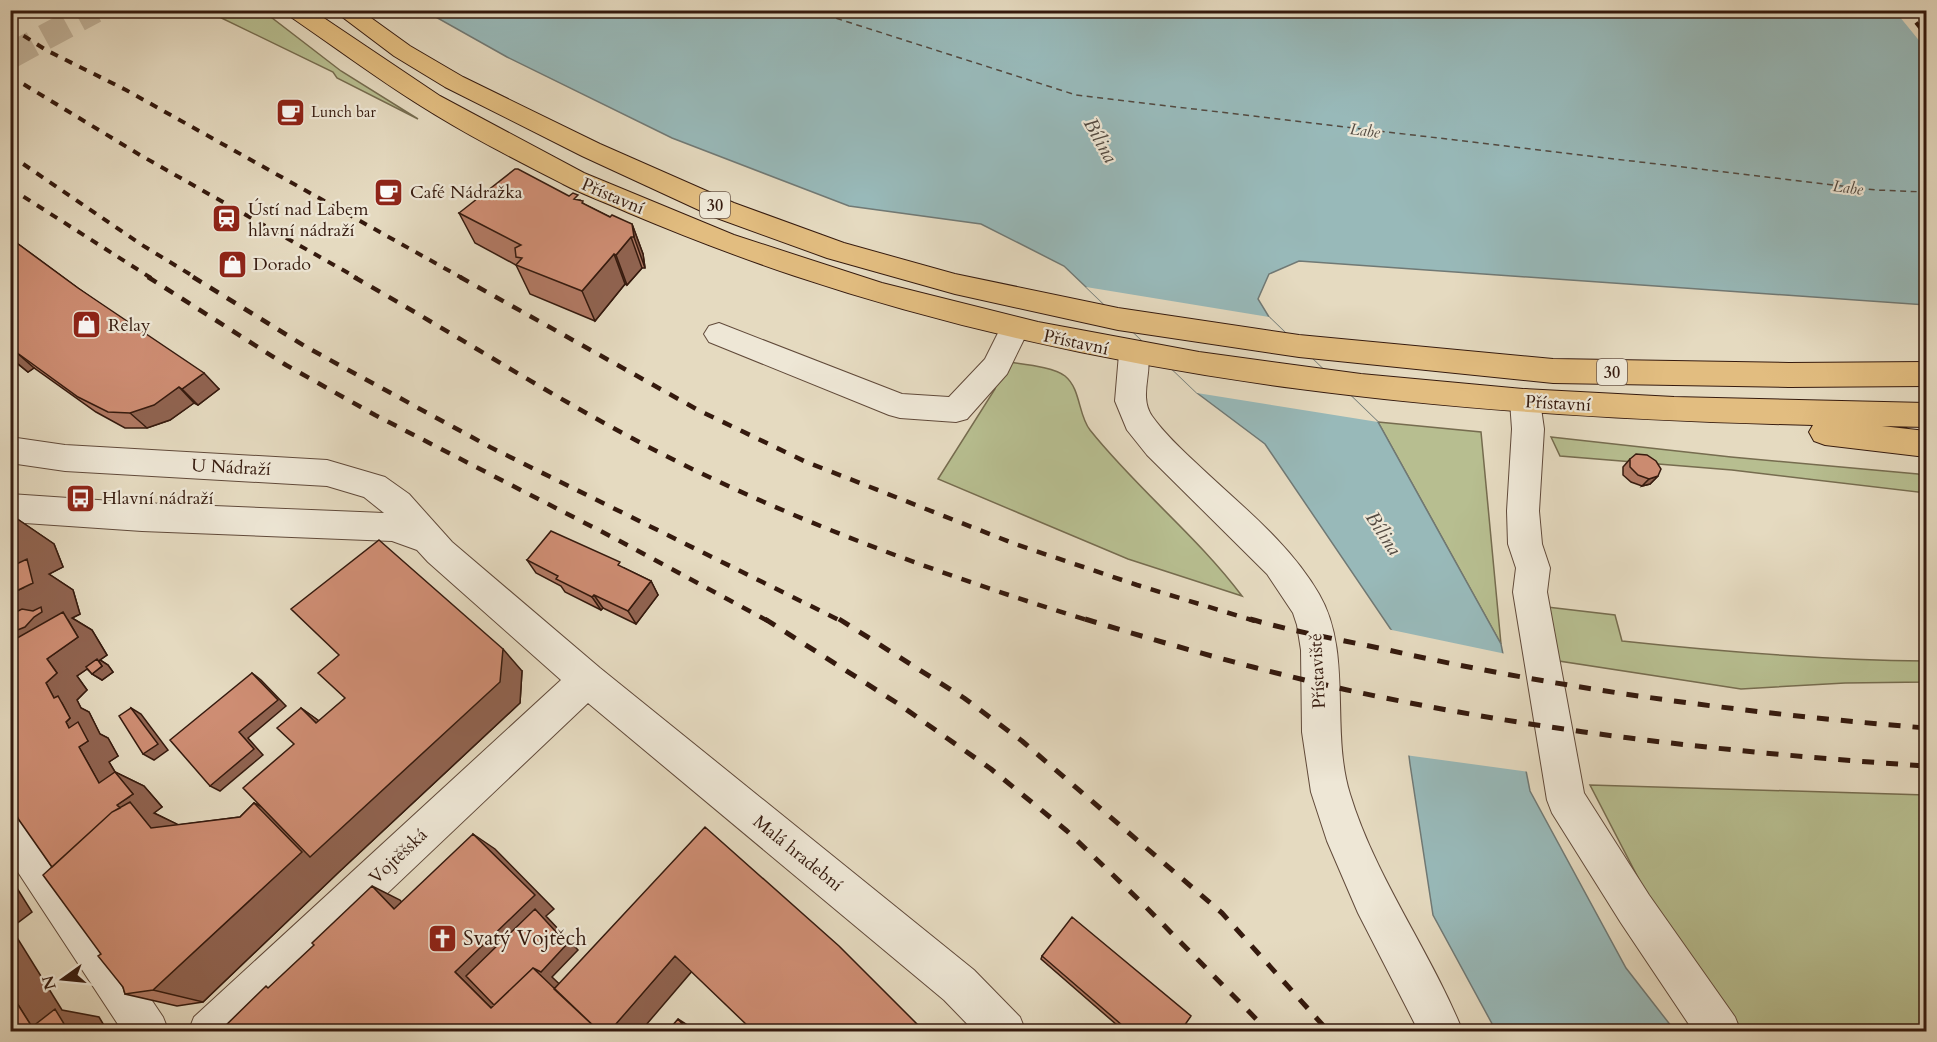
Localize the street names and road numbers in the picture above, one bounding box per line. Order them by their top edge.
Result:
street label: Přístavní [577,172,648,221]
road number: 30 [700,192,730,218]
street label: Přístavní [1041,323,1111,362]
road number: 30 [1597,359,1627,385]
street label: Přístavní [1524,389,1592,418]
street label: U Nádraží [191,453,271,482]
street label: Přístaviště [1303,632,1332,709]
street label: Malá hradební [748,809,848,897]
street label: Vojtěšská [364,823,433,890]

